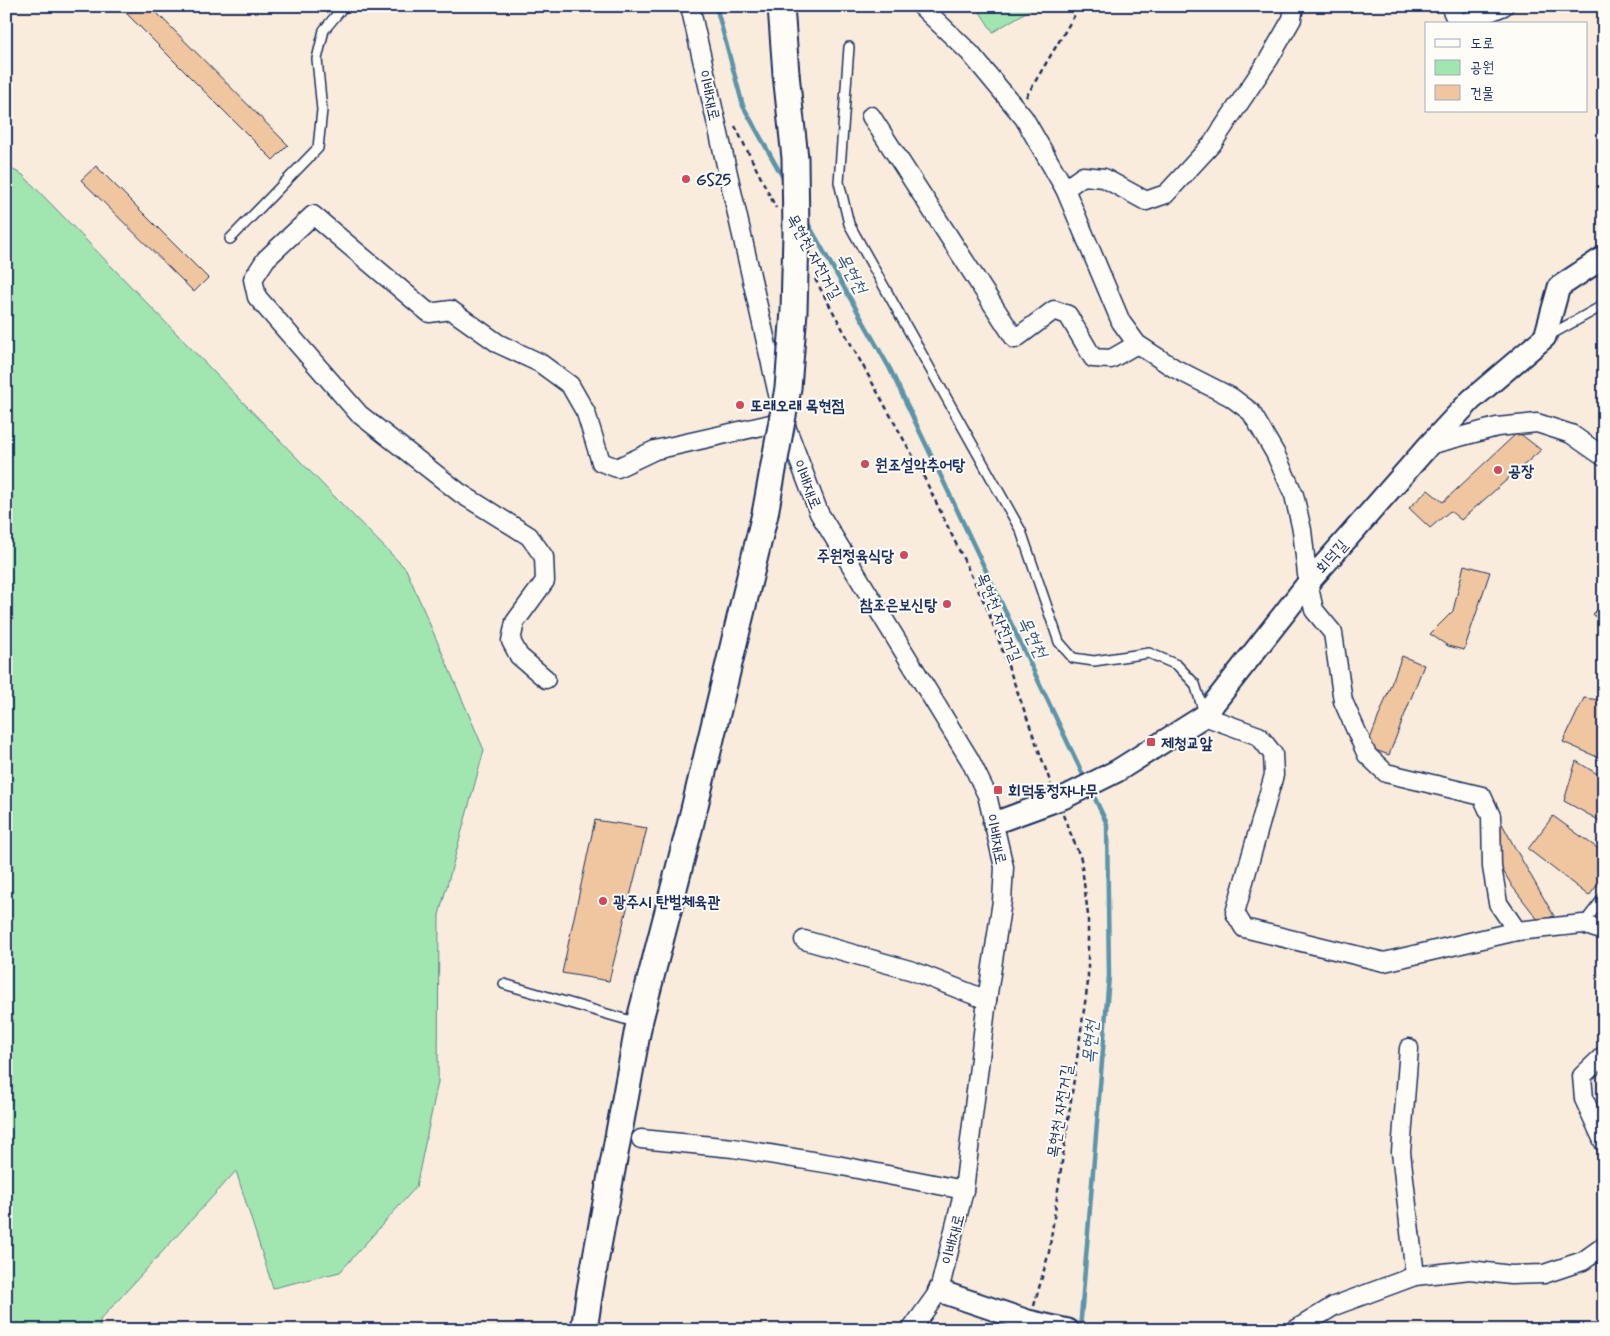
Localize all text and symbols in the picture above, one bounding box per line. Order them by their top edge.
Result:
legend [1425,22,1588,112]
text: 도로 [1470,34,1494,54]
text: 공원 [1470,58,1494,78]
street label: 이배재로 [693,68,725,123]
text: 건물 [1470,84,1494,104]
place label: GS25 [696,170,732,191]
marker: GS25 [680,173,692,185]
street label: 목현천 자전거길 [782,210,846,303]
water label: 목현천 [830,249,873,300]
place label: 또래오래 목현점 [750,396,845,417]
marker: 또래오래 목현점 [734,399,746,411]
place label: 원조설악추어탕 [875,455,965,476]
street label: 이배재로 [787,457,826,512]
marker: 원조설악추어탕 [859,458,871,470]
place label: 공장 [1508,461,1534,482]
marker: 공장 [1492,464,1504,476]
street label: 회덕길 [1312,535,1353,578]
place label: 주원정육식당 [817,546,894,567]
marker: 주원정육식당 [898,549,910,561]
street label: 목현천 자전거길 [971,570,1026,665]
place label: 참조은보신탕 [860,595,937,616]
marker: 참조은보신탕 [941,598,953,610]
water label: 목현천 [1012,613,1053,664]
place label: 제청교앞 [1161,733,1213,754]
marker: 제청교앞 [1145,736,1157,748]
place label: 회덕동정자나무 [1008,781,1098,802]
marker: 회덕동정자나무 [992,784,1004,796]
street label: 이배재로 [980,812,1011,867]
place label: 광주시 탄벌체육관 [613,892,720,913]
marker: 광주시 탄벌체육관 [597,895,609,907]
water label: 목현천 [1077,1018,1105,1065]
street label: 목현천 자전거길 [1043,1063,1078,1160]
street label: 이배재로 [937,1212,970,1267]

